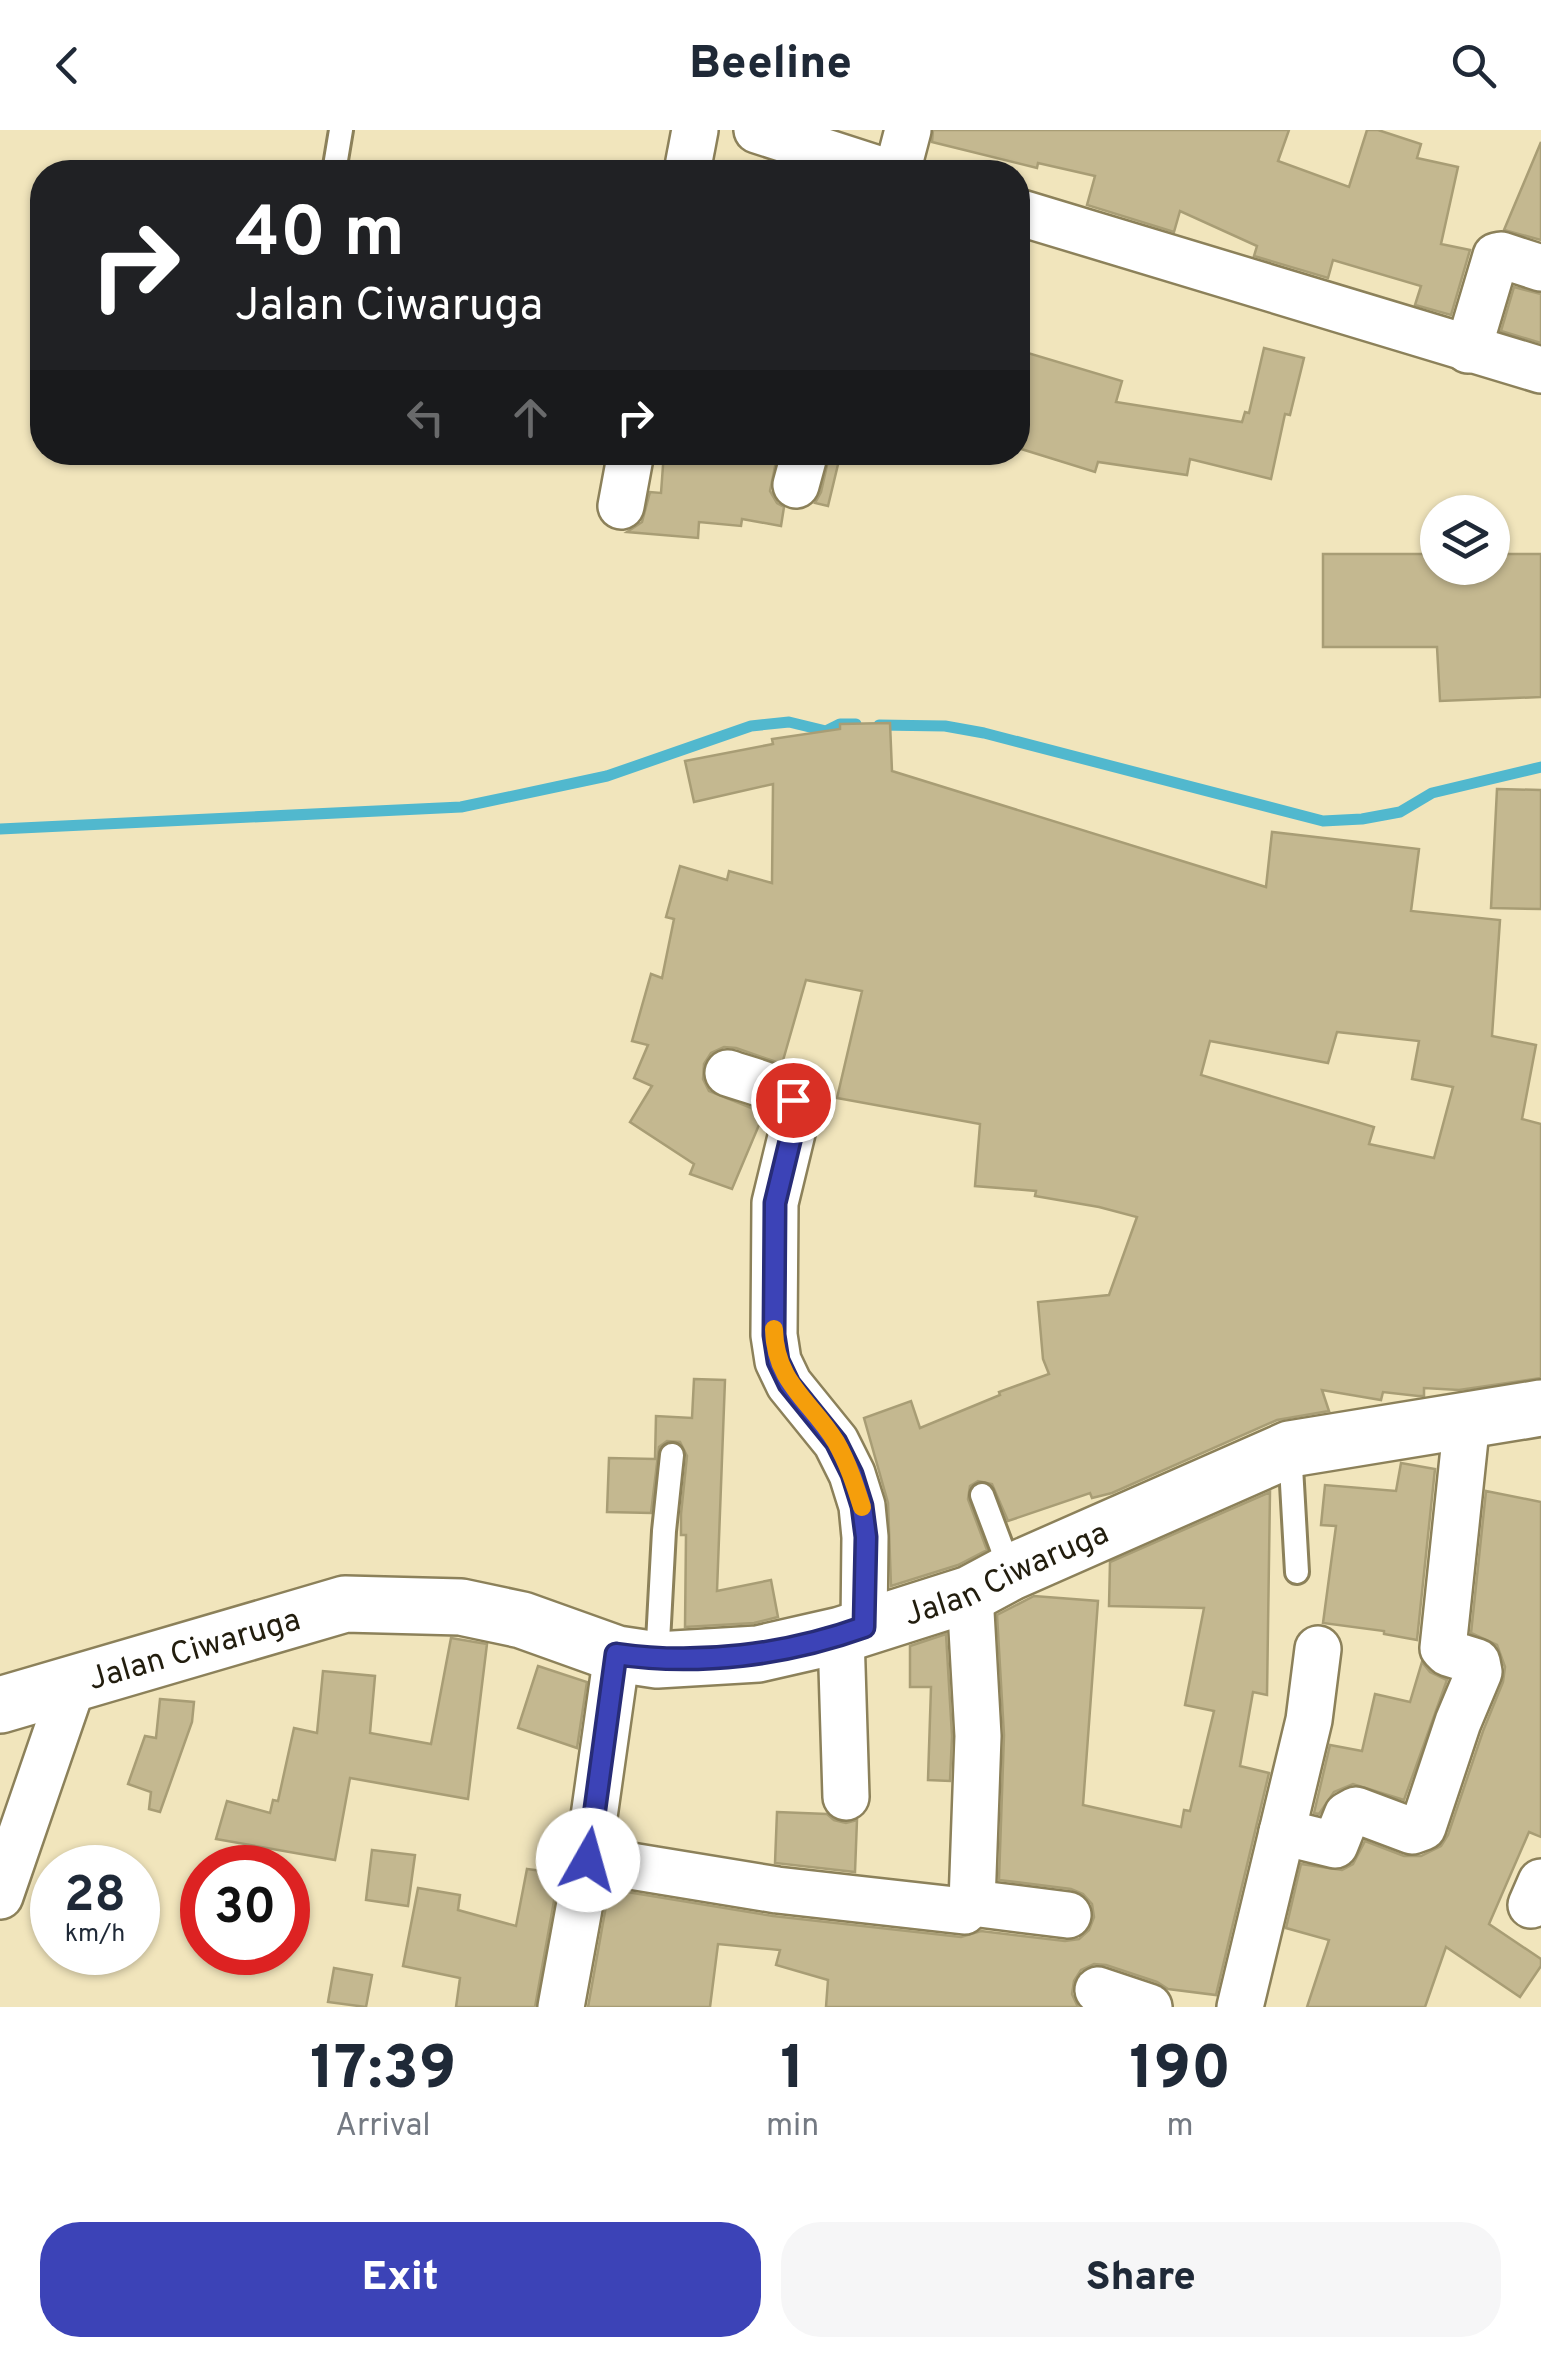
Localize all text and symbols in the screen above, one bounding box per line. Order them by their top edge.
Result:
text: Beeline [689,37,852,94]
icon: back [40,38,95,93]
icon: search [1446,38,1501,93]
text: 40 m [235,192,405,281]
icon: right [70,200,200,330]
text: Jalan Ciwaruga [235,279,543,336]
icon: left [398,390,453,445]
icon: ahead [503,390,558,445]
icon: right [608,390,663,445]
map controls [1420,495,1510,585]
button: layers [1420,495,1510,585]
pin [751,1058,836,1143]
icon: arrive [766,1073,821,1128]
street label: Jalan Ciwaruga [900,1514,1116,1637]
street label: Jalan Ciwaruga [84,1601,306,1701]
position arrow [536,1808,640,1912]
speed limit sign: 30 [180,1845,310,1975]
text: 28 [64,1866,126,1929]
text: km/h [65,1919,125,1951]
text: 17:39 [310,2034,456,2110]
text: 1 [780,2034,805,2110]
text: 190 [1129,2034,1231,2110]
text: Arrival [335,2107,431,2147]
text: min [766,2107,819,2147]
text: m [1167,2107,1194,2147]
button: Exit [40,2222,761,2337]
button: Share [781,2222,1501,2337]

